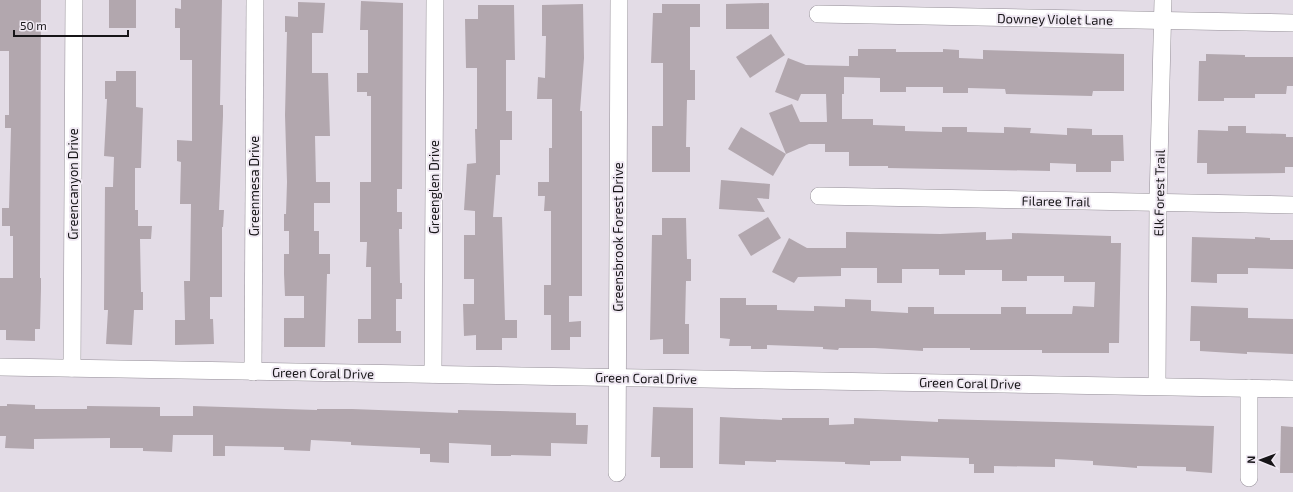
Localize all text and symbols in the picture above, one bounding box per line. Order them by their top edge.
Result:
street label: Downey Violet Lane [997,10,1113,28]
scale bar [14,12,128,38]
text: 50 m [20,18,47,32]
street label: Greencanyon Drive [65,128,81,240]
street label: Greenmesa Drive [246,136,262,236]
street label: Greenglen Drive [426,140,442,234]
street label: Elk Forest Trail [1150,149,1168,236]
street label: Greensbrook Forest Drive [610,162,626,312]
street label: Filaree Trail [1022,192,1091,210]
street label: Green Coral Drive [272,364,374,382]
street label: Green Coral Drive [595,369,697,387]
street label: Green Coral Drive [919,374,1021,392]
north arrow [1241,440,1281,480]
text: N [1244,456,1257,464]

